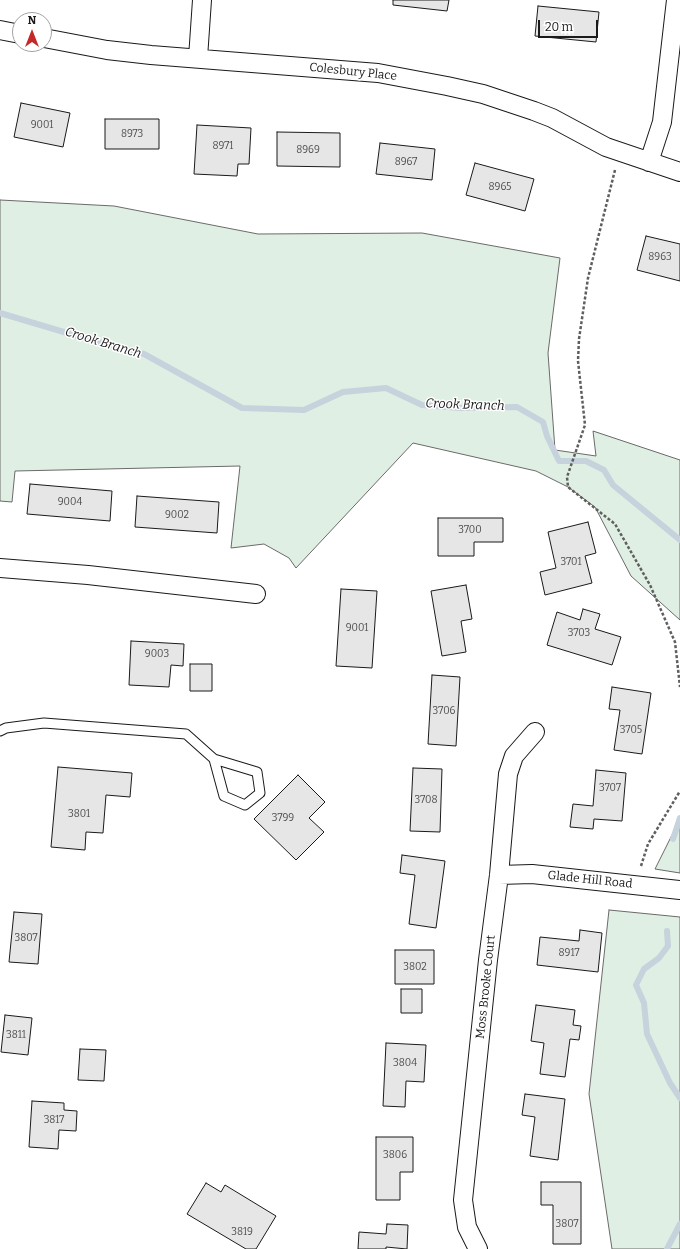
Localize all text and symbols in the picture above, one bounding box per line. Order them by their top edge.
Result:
north arrow [12,12,52,52]
scale bar [540,12,600,38]
text: N [28,14,36,27]
text: 20 m [545,20,573,34]
street label: Colesbury Place [308,60,398,84]
house number: 9001 [31,119,53,131]
house number: 8973 [121,128,143,140]
house number: 8971 [213,140,233,152]
house number: 8969 [296,144,320,156]
house number: 8967 [395,156,417,168]
house number: 8965 [489,181,511,193]
house number: 8963 [648,251,672,263]
water label: Crook Branch [63,324,143,362]
water label: Crook Branch [425,396,505,414]
house number: 9004 [58,496,82,508]
house number: 9002 [165,509,189,521]
house number: 3700 [458,524,482,536]
house number: 3701 [561,556,581,568]
house number: 9001 [346,622,368,634]
house number: 3703 [568,627,590,639]
house number: 9003 [145,648,169,660]
house number: 3706 [433,705,455,717]
house number: 3705 [620,724,642,736]
house number: 3707 [599,782,621,794]
house number: 3708 [415,794,437,806]
house number: 3801 [68,808,90,820]
house number: 3799 [272,812,294,824]
street label: Glade Hill Road [547,868,633,892]
house number: 3807 [14,932,38,944]
street label: Moss Brooke Court [473,934,499,1040]
house number: 8917 [559,947,579,959]
house number: 3802 [403,961,427,973]
house number: 3811 [6,1029,26,1041]
house number: 3804 [393,1057,417,1069]
house number: 3817 [44,1114,64,1126]
house number: 3806 [383,1149,407,1161]
house number: 3807 [555,1218,579,1230]
house number: 3819 [231,1226,253,1238]

